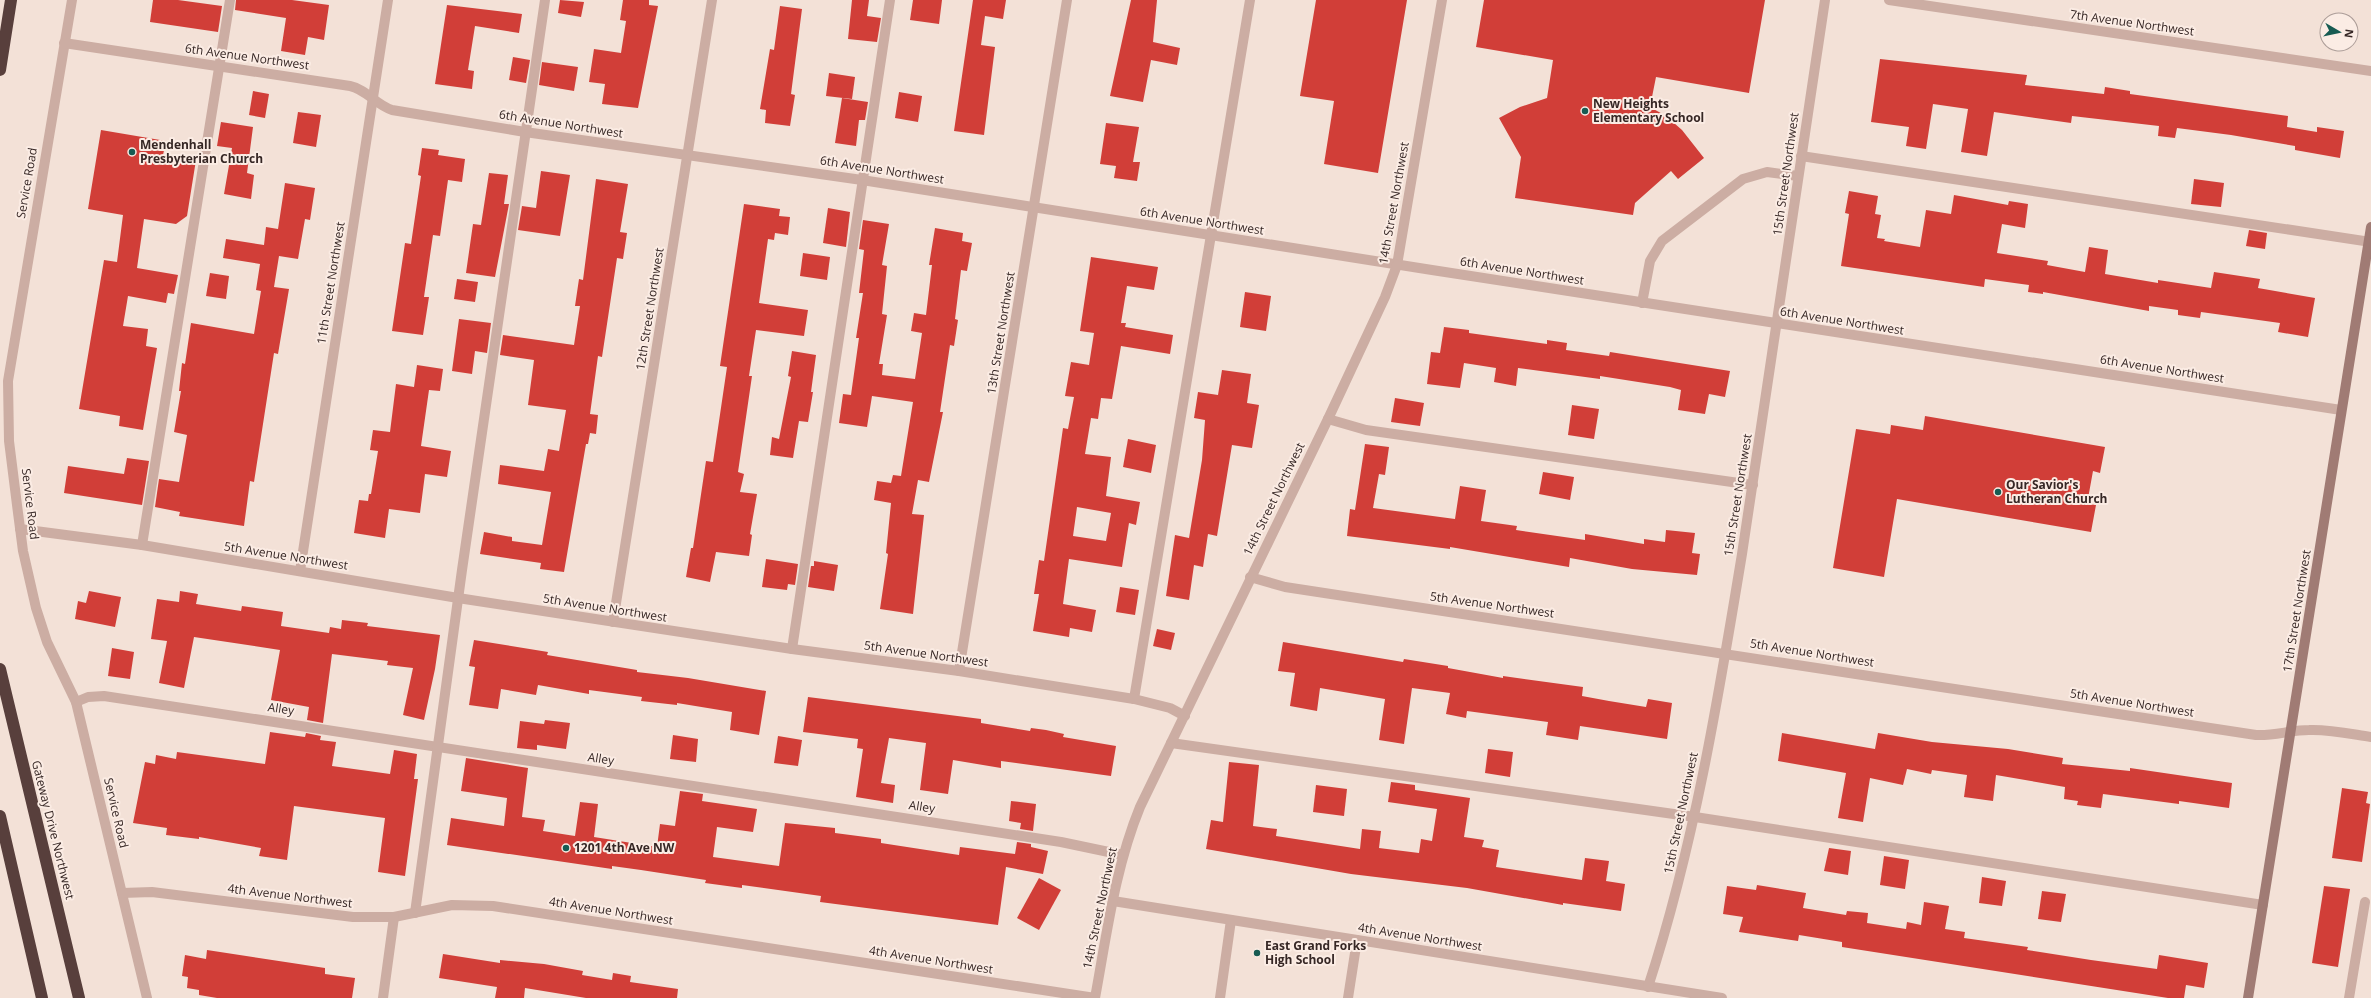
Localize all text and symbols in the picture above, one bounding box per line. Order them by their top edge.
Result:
street label: 7th Avenue Northwest [2069,5,2195,40]
north arrow [2319,12,2359,52]
text: N [2341,28,2357,39]
street label: 6th Avenue Northwest [184,39,310,74]
place label: New Heights Elementary School [1593,95,1704,126]
street label: 6th Avenue Northwest [498,105,624,142]
marker: New Heights Elementary School [1580,106,1590,116]
street label: 15th Street Northwest [1768,111,1803,236]
place label: Mendenhall Presbyterian Church [140,136,263,167]
street label: 14th Street Northwest [1374,140,1413,265]
street label: Service Road [12,146,41,220]
marker: Mendenhall Presbyterian Church [127,147,137,157]
street label: 6th Avenue Northwest [819,151,945,188]
street label: 6th Avenue Northwest [1139,202,1265,239]
street label: 11th Street Northwest [312,220,349,345]
street label: 12th Street Northwest [631,246,668,371]
street label: 6th Avenue Northwest [1459,252,1585,289]
street label: 13th Street Northwest [982,270,1019,395]
street label: 6th Avenue Northwest [1779,302,1905,339]
street label: 6th Avenue Northwest [2099,350,2225,387]
street label: 15th Street Northwest [1719,432,1756,557]
street label: 14th Street Northwest [1239,439,1308,558]
street label: Service Road [18,467,43,540]
place label: Our Savior's Lutheran Church [2006,476,2107,507]
marker: Our Savior's Lutheran Church [1993,487,2003,497]
street label: 5th Avenue Northwest [223,537,349,574]
street label: 17th Street Northwest [2278,548,2315,673]
street label: 5th Avenue Northwest [1429,587,1555,622]
street label: 5th Avenue Northwest [542,589,668,626]
street label: 5th Avenue Northwest [1749,634,1875,671]
street label: 5th Avenue Northwest [863,636,989,671]
street label: 5th Avenue Northwest [2069,684,2195,721]
street label: Alley [267,698,296,719]
street label: Alley [587,748,616,769]
street label: 15th Street Northwest [1659,751,1702,875]
street label: Gateway Drive Northwest [28,759,79,901]
street label: Service Road [100,776,133,850]
street label: Alley [908,796,937,817]
place label: 1201 4th Ave NW [574,839,675,856]
marker: 1201 4th Ave NW [561,843,571,853]
street label: 14th Street Northwest [1078,846,1121,970]
street label: 4th Avenue Northwest [227,879,353,912]
street label: 4th Avenue Northwest [548,892,674,929]
street label: 4th Avenue Northwest [1357,918,1483,955]
place label: East Grand Forks High School [1265,937,1366,968]
street label: 4th Avenue Northwest [868,941,994,978]
marker: East Grand Forks High School [1252,948,1262,958]

